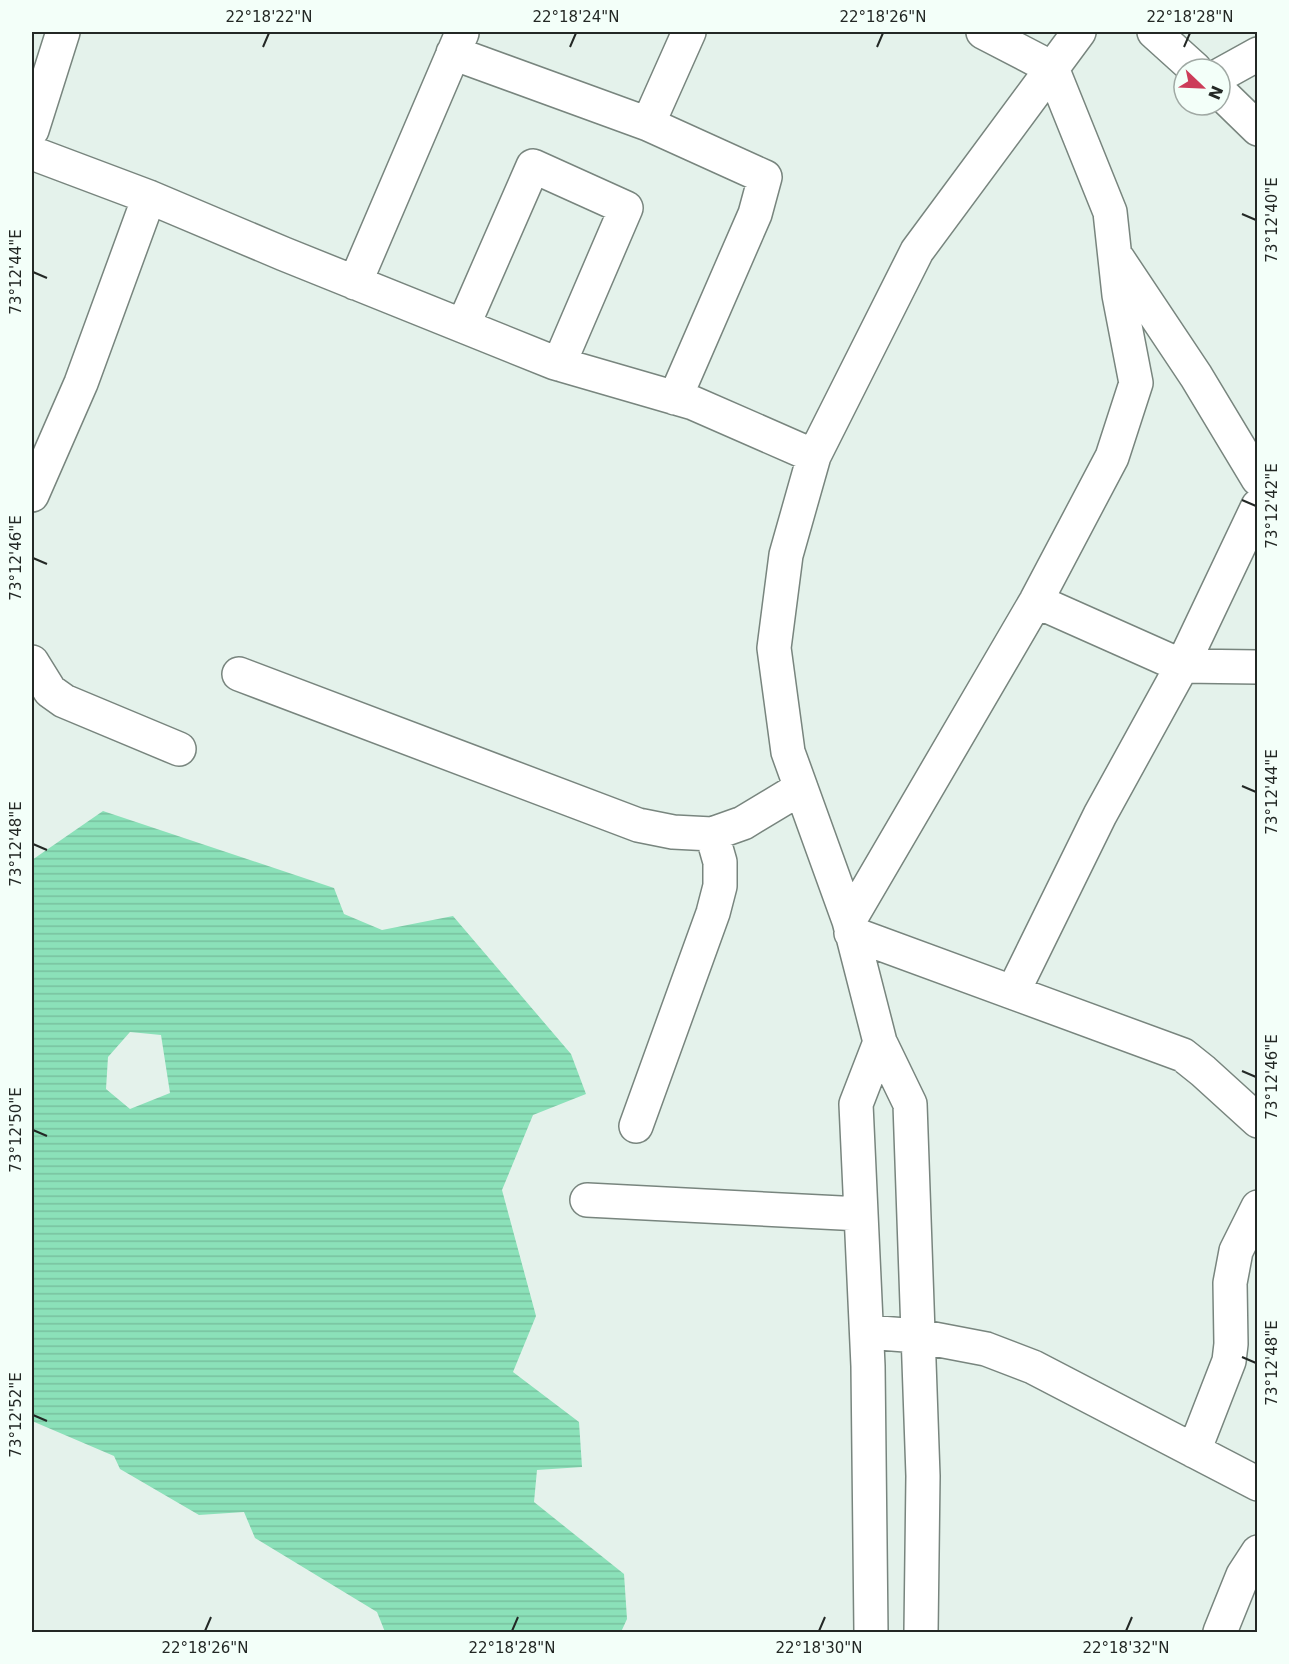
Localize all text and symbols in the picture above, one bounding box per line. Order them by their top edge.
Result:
text: 22°18'22"N [225,8,313,26]
text: 22°18'24"N [532,8,620,26]
text: 22°18'26"N [839,8,927,26]
text: 22°18'28"N [1146,8,1234,26]
north arrow [1172,57,1232,117]
text: N [1204,83,1227,103]
text: 73°12'40"E [1263,177,1281,263]
text: 73°12'44"E [7,229,25,315]
text: 73°12'42"E [1263,463,1281,549]
text: 73°12'46"E [7,515,25,601]
text: 73°12'44"E [1263,749,1281,835]
text: 73°12'48"E [7,801,25,887]
text: 73°12'46"E [1263,1034,1281,1120]
text: 73°12'50"E [7,1087,25,1173]
text: 73°12'48"E [1263,1320,1281,1406]
text: 73°12'52"E [7,1372,25,1458]
text: 22°18'26"N [161,1639,249,1657]
text: 22°18'28"N [468,1639,556,1657]
text: 22°18'30"N [775,1639,863,1657]
text: 22°18'32"N [1082,1639,1170,1657]

